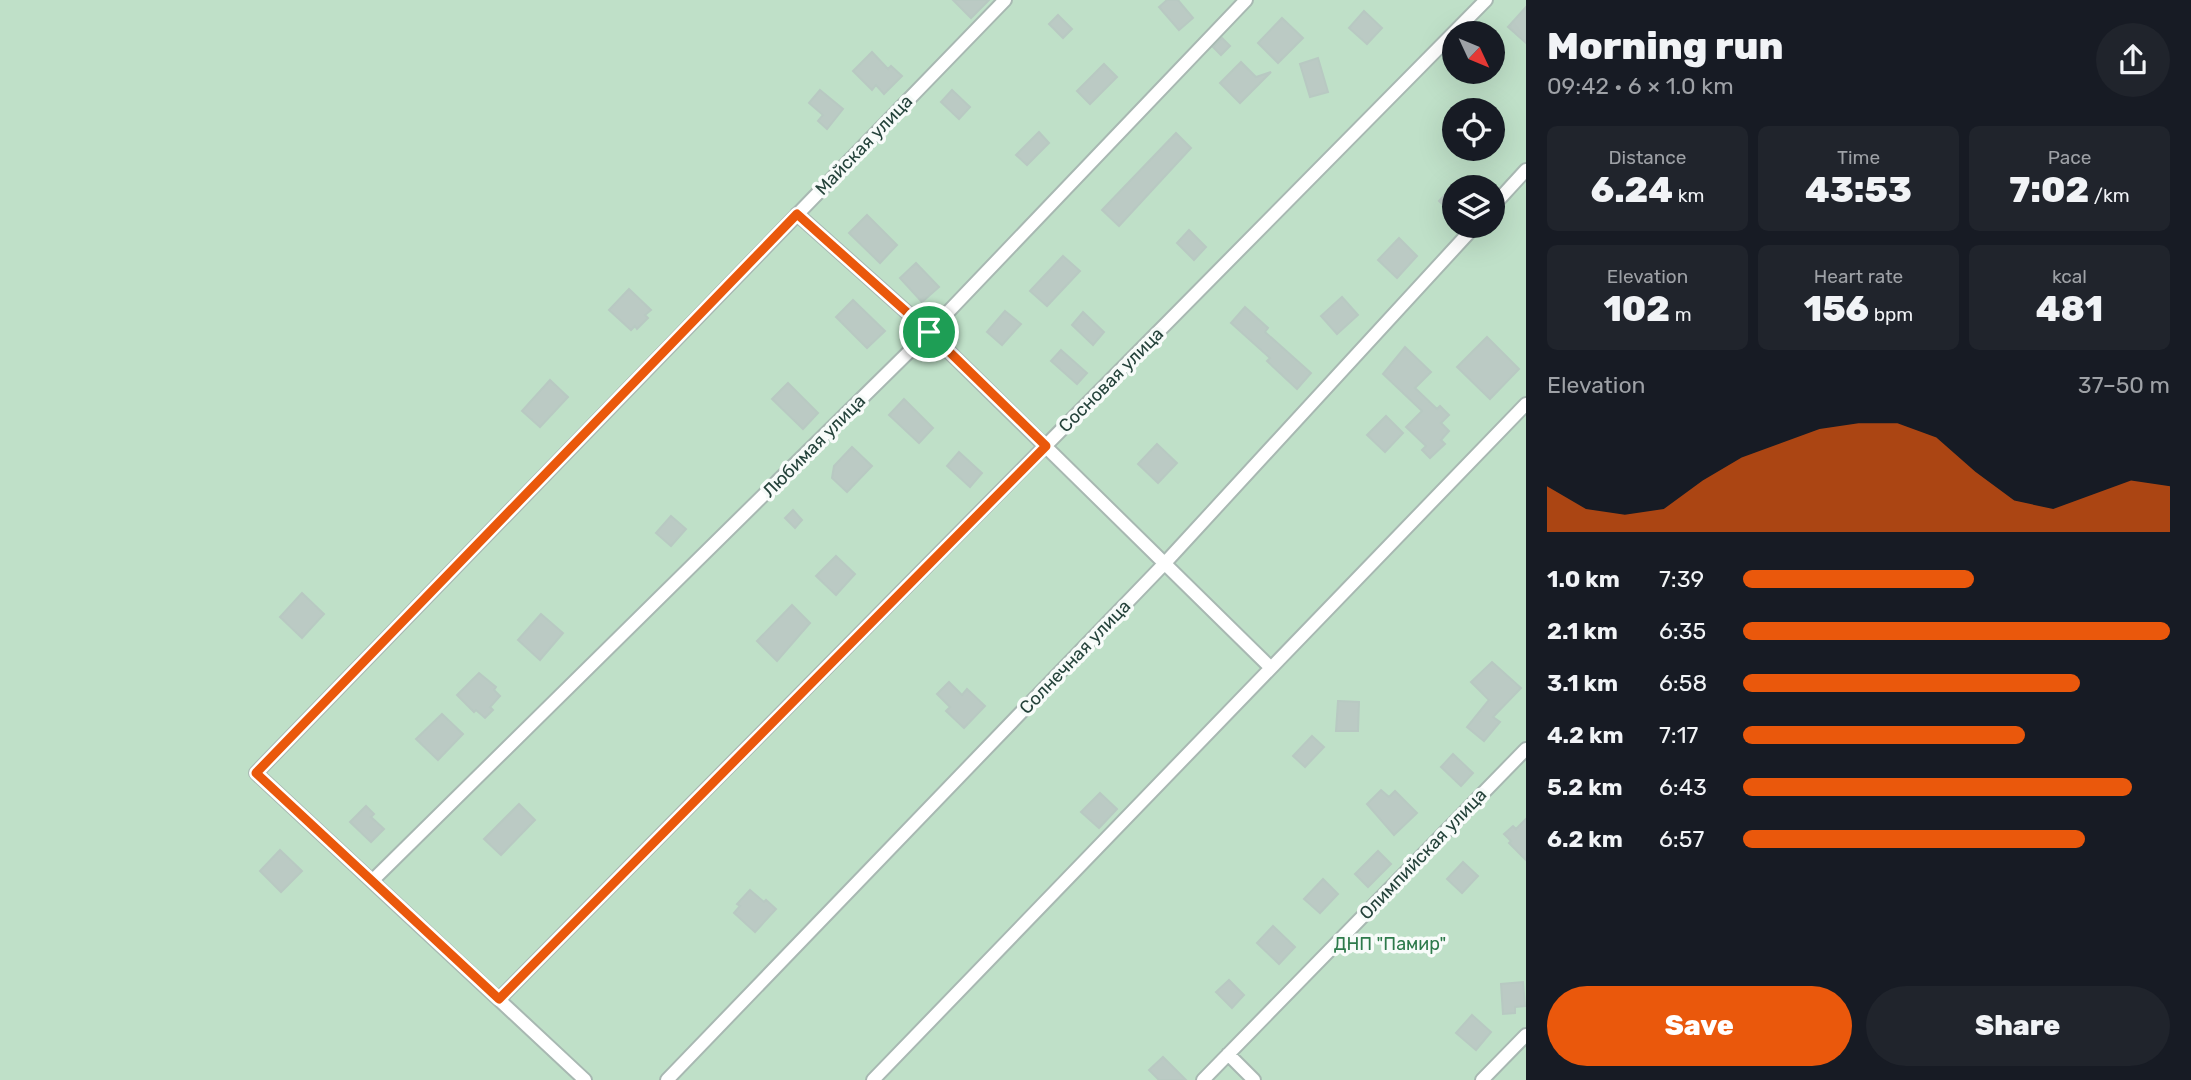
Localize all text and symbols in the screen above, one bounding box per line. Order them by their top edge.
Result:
north arrow [1442,21,1505,84]
map controls [1442,21,1505,238]
text: Morning run [1547,23,1784,69]
button: share [2096,23,2170,97]
text: 09:42 · 6 × 1.0 km [1547,72,1734,100]
street label: Майская улица [811,90,917,200]
button: locate [1442,98,1505,161]
text: Distance [1609,146,1686,169]
text: Time [1837,146,1880,169]
text: Pace [2048,146,2091,169]
text: 6.24 [1591,169,1673,211]
text: 43:53 [1805,169,1912,211]
text: 7:02 [2009,169,2089,211]
button: layers [1442,175,1505,238]
text: km [1673,184,1704,207]
text: /km [2089,184,2130,207]
text: Elevation [1607,265,1688,288]
text: Heart rate [1814,265,1903,288]
text: kcal [2052,265,2087,288]
text: 102 [1603,288,1670,330]
text: 156 [1804,288,1869,330]
text: 481 [2036,288,2103,330]
pin [899,302,959,362]
text: m [1670,303,1692,326]
text: bpm [1869,303,1913,326]
icon: arrive [910,313,948,351]
street label: Сосновая улица [1054,323,1168,437]
text: Elevation [1547,371,1646,399]
text: 37–50 m [2078,371,2170,399]
street label: Любимая улица [758,390,870,502]
text: 1.0 km [1547,565,1620,593]
text: 7:39 [1659,565,1704,593]
street label: Солнечная улица [1015,595,1135,719]
text: 2.1 km [1547,617,1618,645]
text: 6:35 [1659,617,1706,645]
text: 3.1 km [1547,669,1618,697]
text: 6:58 [1659,669,1707,697]
text: 4.2 km [1547,721,1623,749]
text: 7:17 [1659,721,1698,749]
text: 5.2 km [1547,773,1623,801]
text: 6:43 [1659,773,1707,801]
street label: Олимпийская улица [1355,784,1491,924]
text: 6.2 km [1547,825,1623,853]
text: 6:57 [1659,825,1704,853]
park label: ДНП "Памир" [1334,933,1446,955]
button: Save [1547,986,1852,1066]
button: Share [1866,986,2170,1066]

